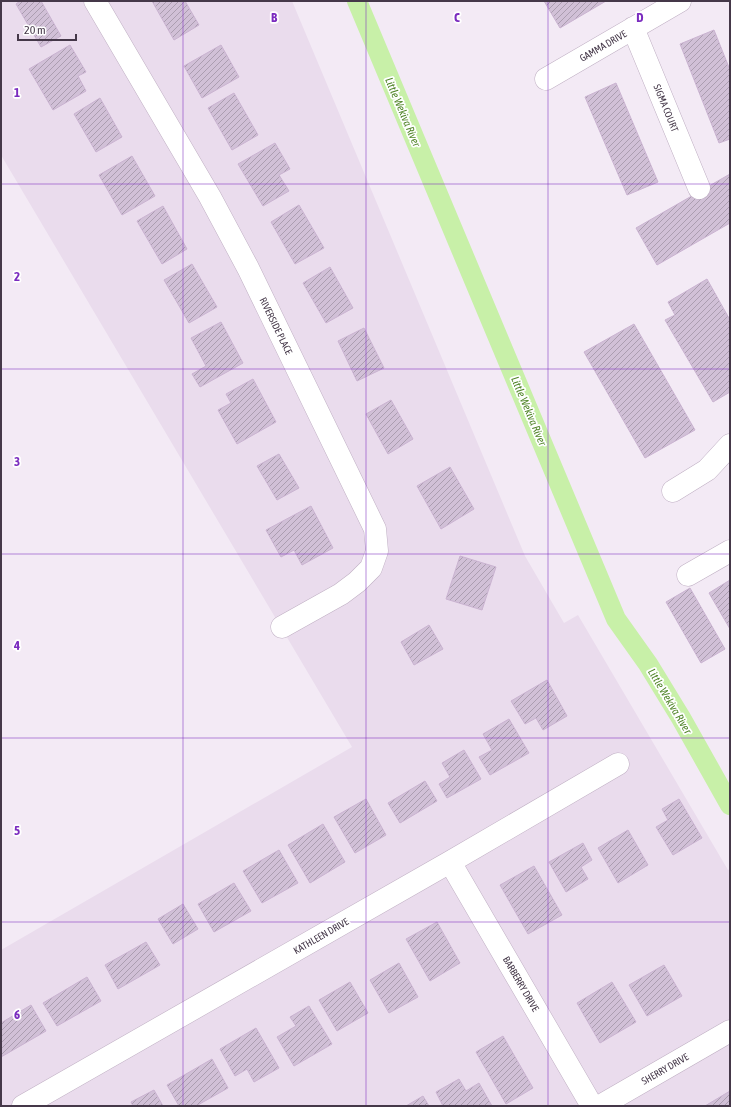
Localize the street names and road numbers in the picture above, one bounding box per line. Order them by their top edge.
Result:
street label: GAMMA DRIVE [578,28,629,64]
street label: SIGMA COURT [651,83,681,134]
street label: RIVERSIDE PLACE [257,296,295,357]
street label: KATHLEEN DRIVE [292,915,351,956]
street label: BARBERRY DRIVE [501,955,542,1014]
street label: SHERRY DRIVE [640,1051,691,1087]

